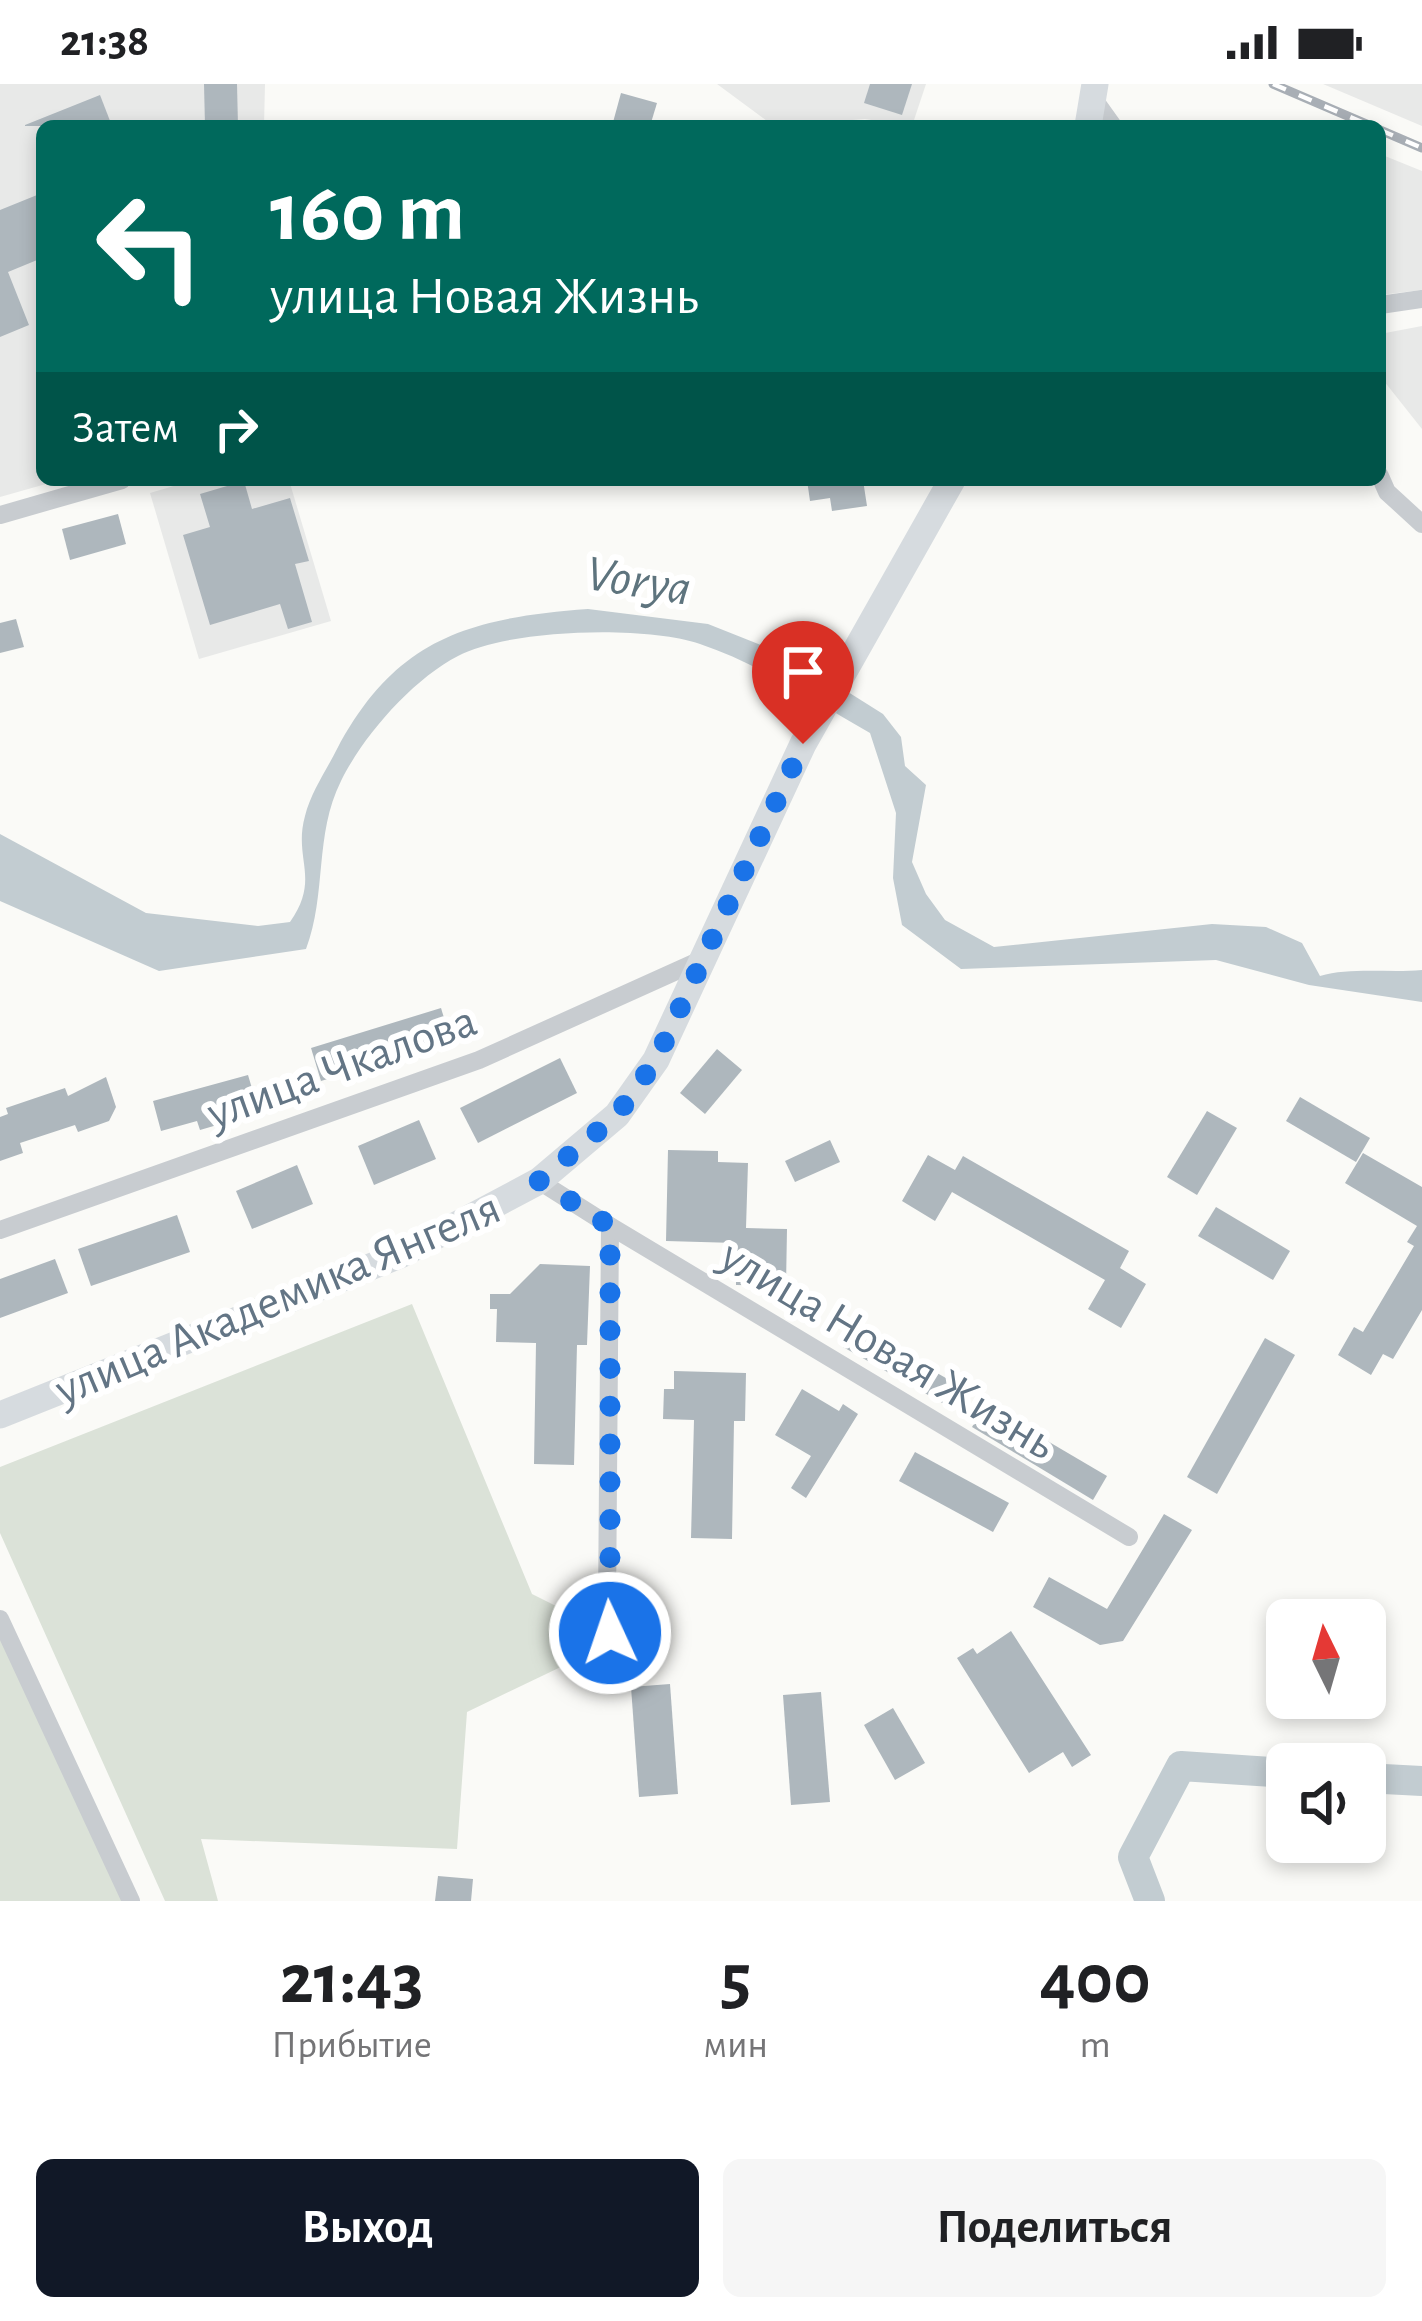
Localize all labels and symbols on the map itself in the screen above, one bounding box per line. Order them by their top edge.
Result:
water label: Vorya [583,548,695,615]
pin [752,621,854,744]
street label: улица Чкалова [200,997,483,1139]
street label: улица Академика Янгеля [48,1184,508,1416]
street label: улица Новая Жизнь [711,1231,1063,1469]
position arrow [547,1570,673,1696]
north arrow [1266,1599,1386,1719]

